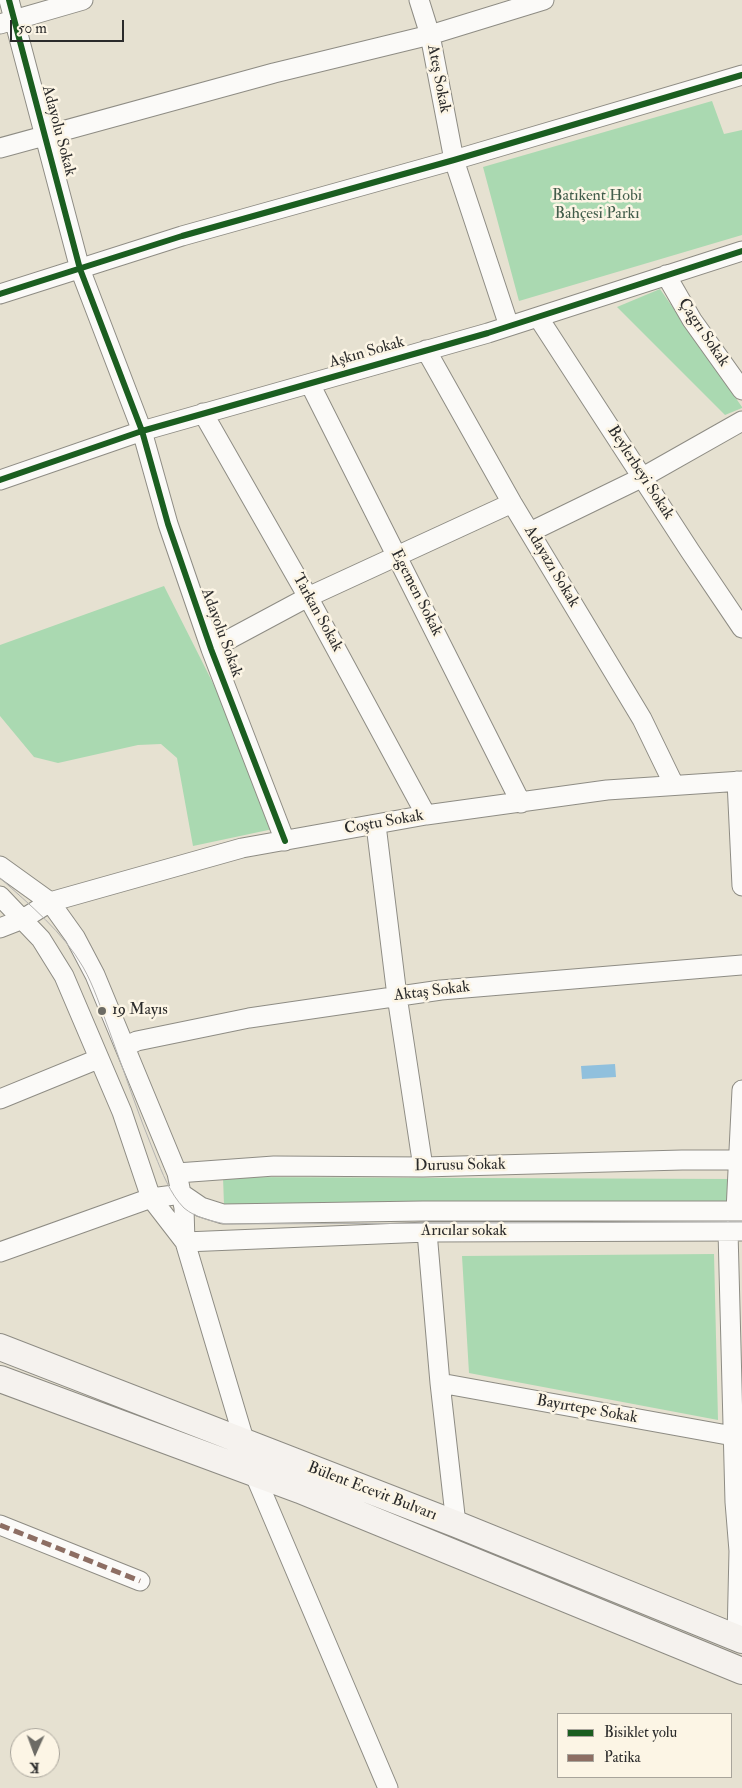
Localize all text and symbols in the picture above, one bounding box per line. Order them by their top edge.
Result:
scale bar [12,10,126,42]
text: 50 m [18,19,47,38]
street label: Ateş Sokak [422,43,454,115]
street label: Adayolu Sokak [37,84,79,178]
park label: Batıkent Hobi Bahçesi Parkı [552,187,642,225]
street label: Çagrı Sokak [673,295,733,371]
street label: Aşkın Sokak [327,333,407,373]
street label: Beylerbeyi Sokak [602,422,678,524]
street label: Adayazı Sokak [519,523,583,611]
street label: Egemen Sokak [386,546,446,640]
street label: Tarkan Sokak [288,570,346,656]
street label: Adayolu Sokak [196,586,246,680]
street label: Coştu Sokak [343,807,425,839]
street label: Aktaş Sokak [393,978,471,1006]
place label: 19 Mayıs [112,1001,168,1021]
marker: 19 Mayıs [96,1005,108,1017]
street label: Durusu Sokak [414,1156,506,1176]
street label: Arıcılar sokak [421,1222,507,1242]
street label: Bayırtepe Sokak [535,1392,639,1428]
street label: Bülent Ecevit Bulvarı [305,1459,439,1525]
legend [557,1713,732,1778]
text: Bisiklet yolu [604,1723,677,1742]
north arrow [10,1728,60,1778]
text: Patika [604,1748,641,1767]
text: K [29,1759,40,1776]

